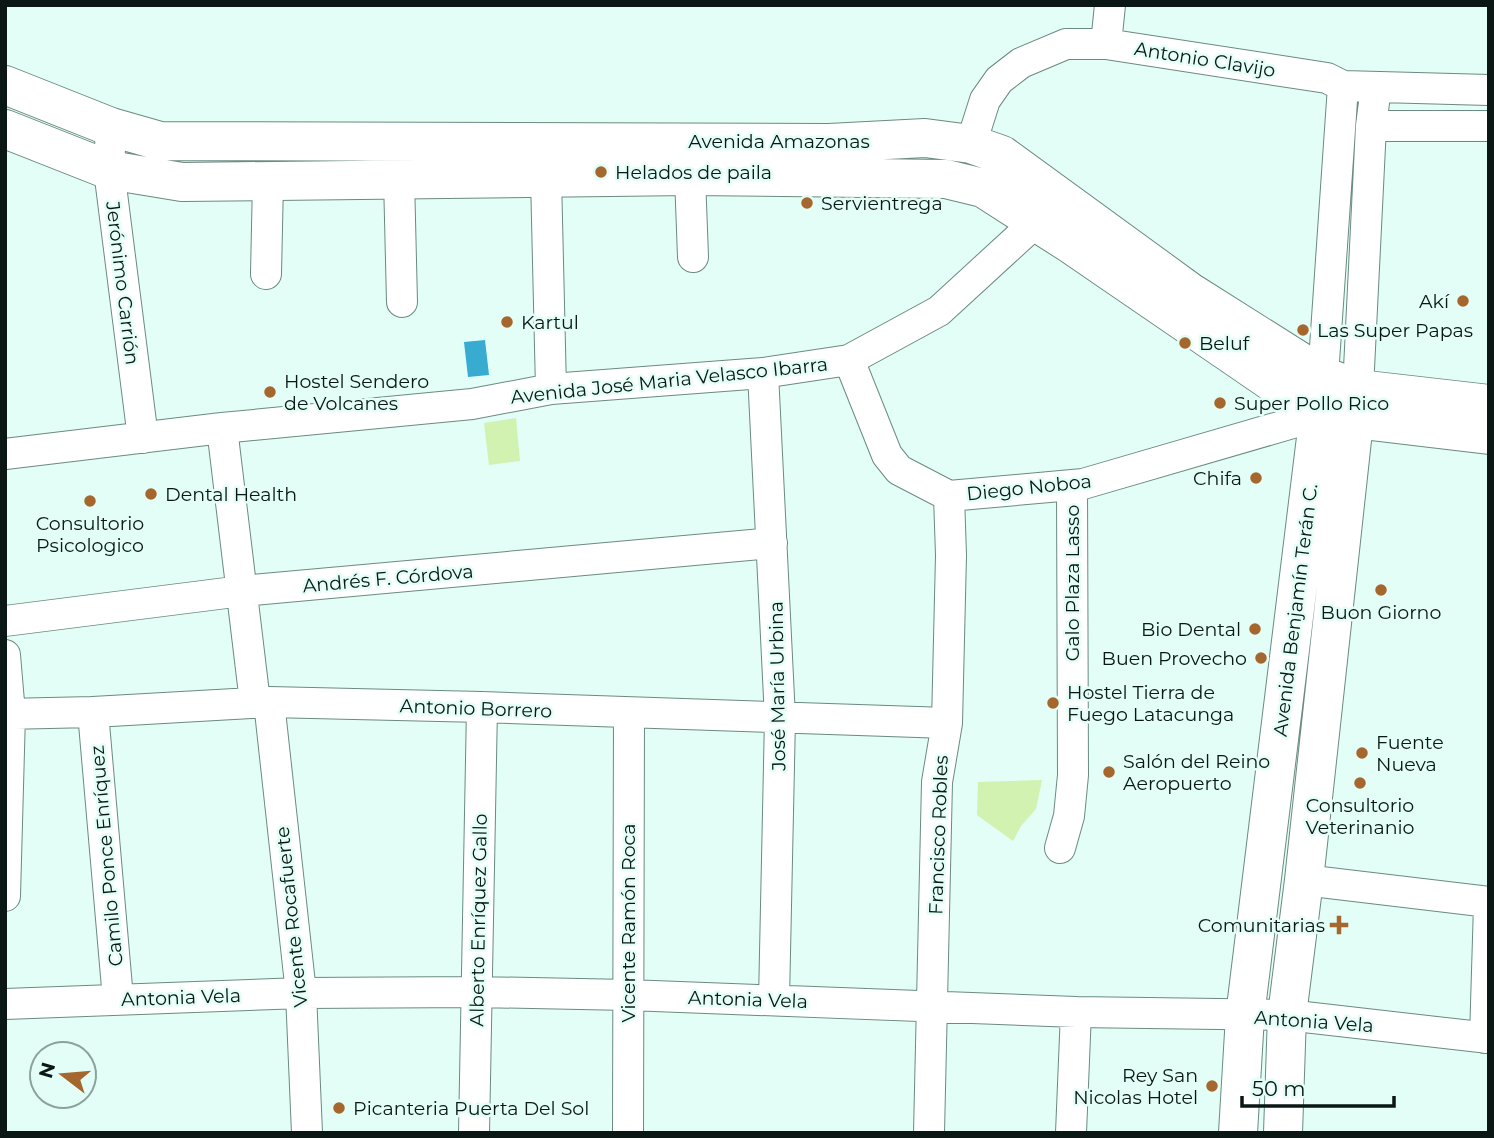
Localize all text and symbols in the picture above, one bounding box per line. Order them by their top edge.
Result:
street label: Antonio Clavijo [1133,37,1277,82]
street label: Avenida Amazonas [688,130,870,153]
place label: Helados de paila [615,161,772,184]
marker: Helados de paila [593,164,609,180]
place label: Servientrega [821,192,943,215]
marker: Servientrega [799,195,815,211]
street label: Jerónimo Carrión [101,199,144,366]
place label: Akí [1419,290,1450,313]
marker: Akí [1455,293,1471,309]
place label: Kartul [521,311,579,334]
marker: Kartul [499,314,515,330]
place label: Las Super Papas [1317,319,1473,342]
marker: Las Super Papas [1295,322,1311,338]
place label: Beluf [1199,332,1251,355]
marker: Beluf [1177,335,1193,351]
street label: Avenida José Maria Velasco Ibarra [509,352,829,409]
place label: Hostel Sendero de Volcanes [284,370,429,415]
marker: Hostel Sendero de Volcanes [262,384,278,400]
place label: Super Pollo Rico [1234,392,1389,415]
marker: Super Pollo Rico [1212,395,1228,411]
place label: Chifa [1193,467,1242,490]
street label: Diego Noboa [965,470,1093,505]
marker: Chifa [1248,470,1264,486]
street label: Avenida Benjamín Terán C. [1269,482,1322,738]
place label: Dental Health [165,483,297,506]
marker: Dental Health [143,486,159,502]
marker: Consultorio Psicologico [82,493,98,509]
street label: Galo Plaza Lasso [1061,505,1084,661]
place label: Consultorio Psicologico [36,512,144,557]
street label: Andrés F. Córdova [302,560,474,597]
marker: Buon Giorno [1373,582,1389,598]
street label: José María Urbina [765,601,790,772]
place label: Buon Giorno [1321,601,1441,624]
place label: Bio Dental [1141,618,1241,641]
marker: Bio Dental [1247,621,1263,637]
place label: Buen Provecho [1102,647,1247,670]
marker: Buen Provecho [1253,650,1269,666]
place label: Hostel Tierra de Fuego Latacunga [1067,681,1234,726]
street label: Antonio Borrero [399,694,553,723]
marker: Hostel Tierra de Fuego Latacunga [1045,695,1061,711]
place label: Fuente Nueva [1376,731,1444,776]
street label: Camilo Ponce Enríquez [85,744,128,967]
marker: Fuente Nueva [1354,745,1370,761]
place label: Salón del Reino Aeropuerto [1123,750,1270,795]
street label: Francisco Robles [924,755,953,915]
marker: Salón del Reino Aeropuerto [1101,764,1117,780]
marker: Consultorio Veterinanio [1352,775,1368,791]
place label: Consultorio Veterinanio [1305,794,1415,839]
street label: Alberto Enríquez Gallo [465,813,492,1027]
street label: Vicente Ramón Roca [617,824,640,1023]
street label: Vicente Rocafuerte [271,825,312,1008]
place label: Comunitarias [1198,914,1325,937]
marker: Comunitarias [1331,917,1347,933]
street label: Antonia Vela [121,984,241,1011]
street label: Antonia Vela [688,986,808,1013]
street label: Antonia Vela [1253,1006,1375,1037]
north arrow [28,1040,98,1110]
text: N [34,1060,60,1081]
place label: Rey San Nicolas Hotel [1073,1064,1198,1109]
scale bar [1242,1064,1394,1108]
text: 50 m [1252,1076,1306,1101]
marker: Rey San Nicolas Hotel [1204,1078,1220,1094]
place label: Picanteria Puerta Del Sol [353,1097,589,1120]
marker: Picanteria Puerta Del Sol [331,1100,347,1116]

